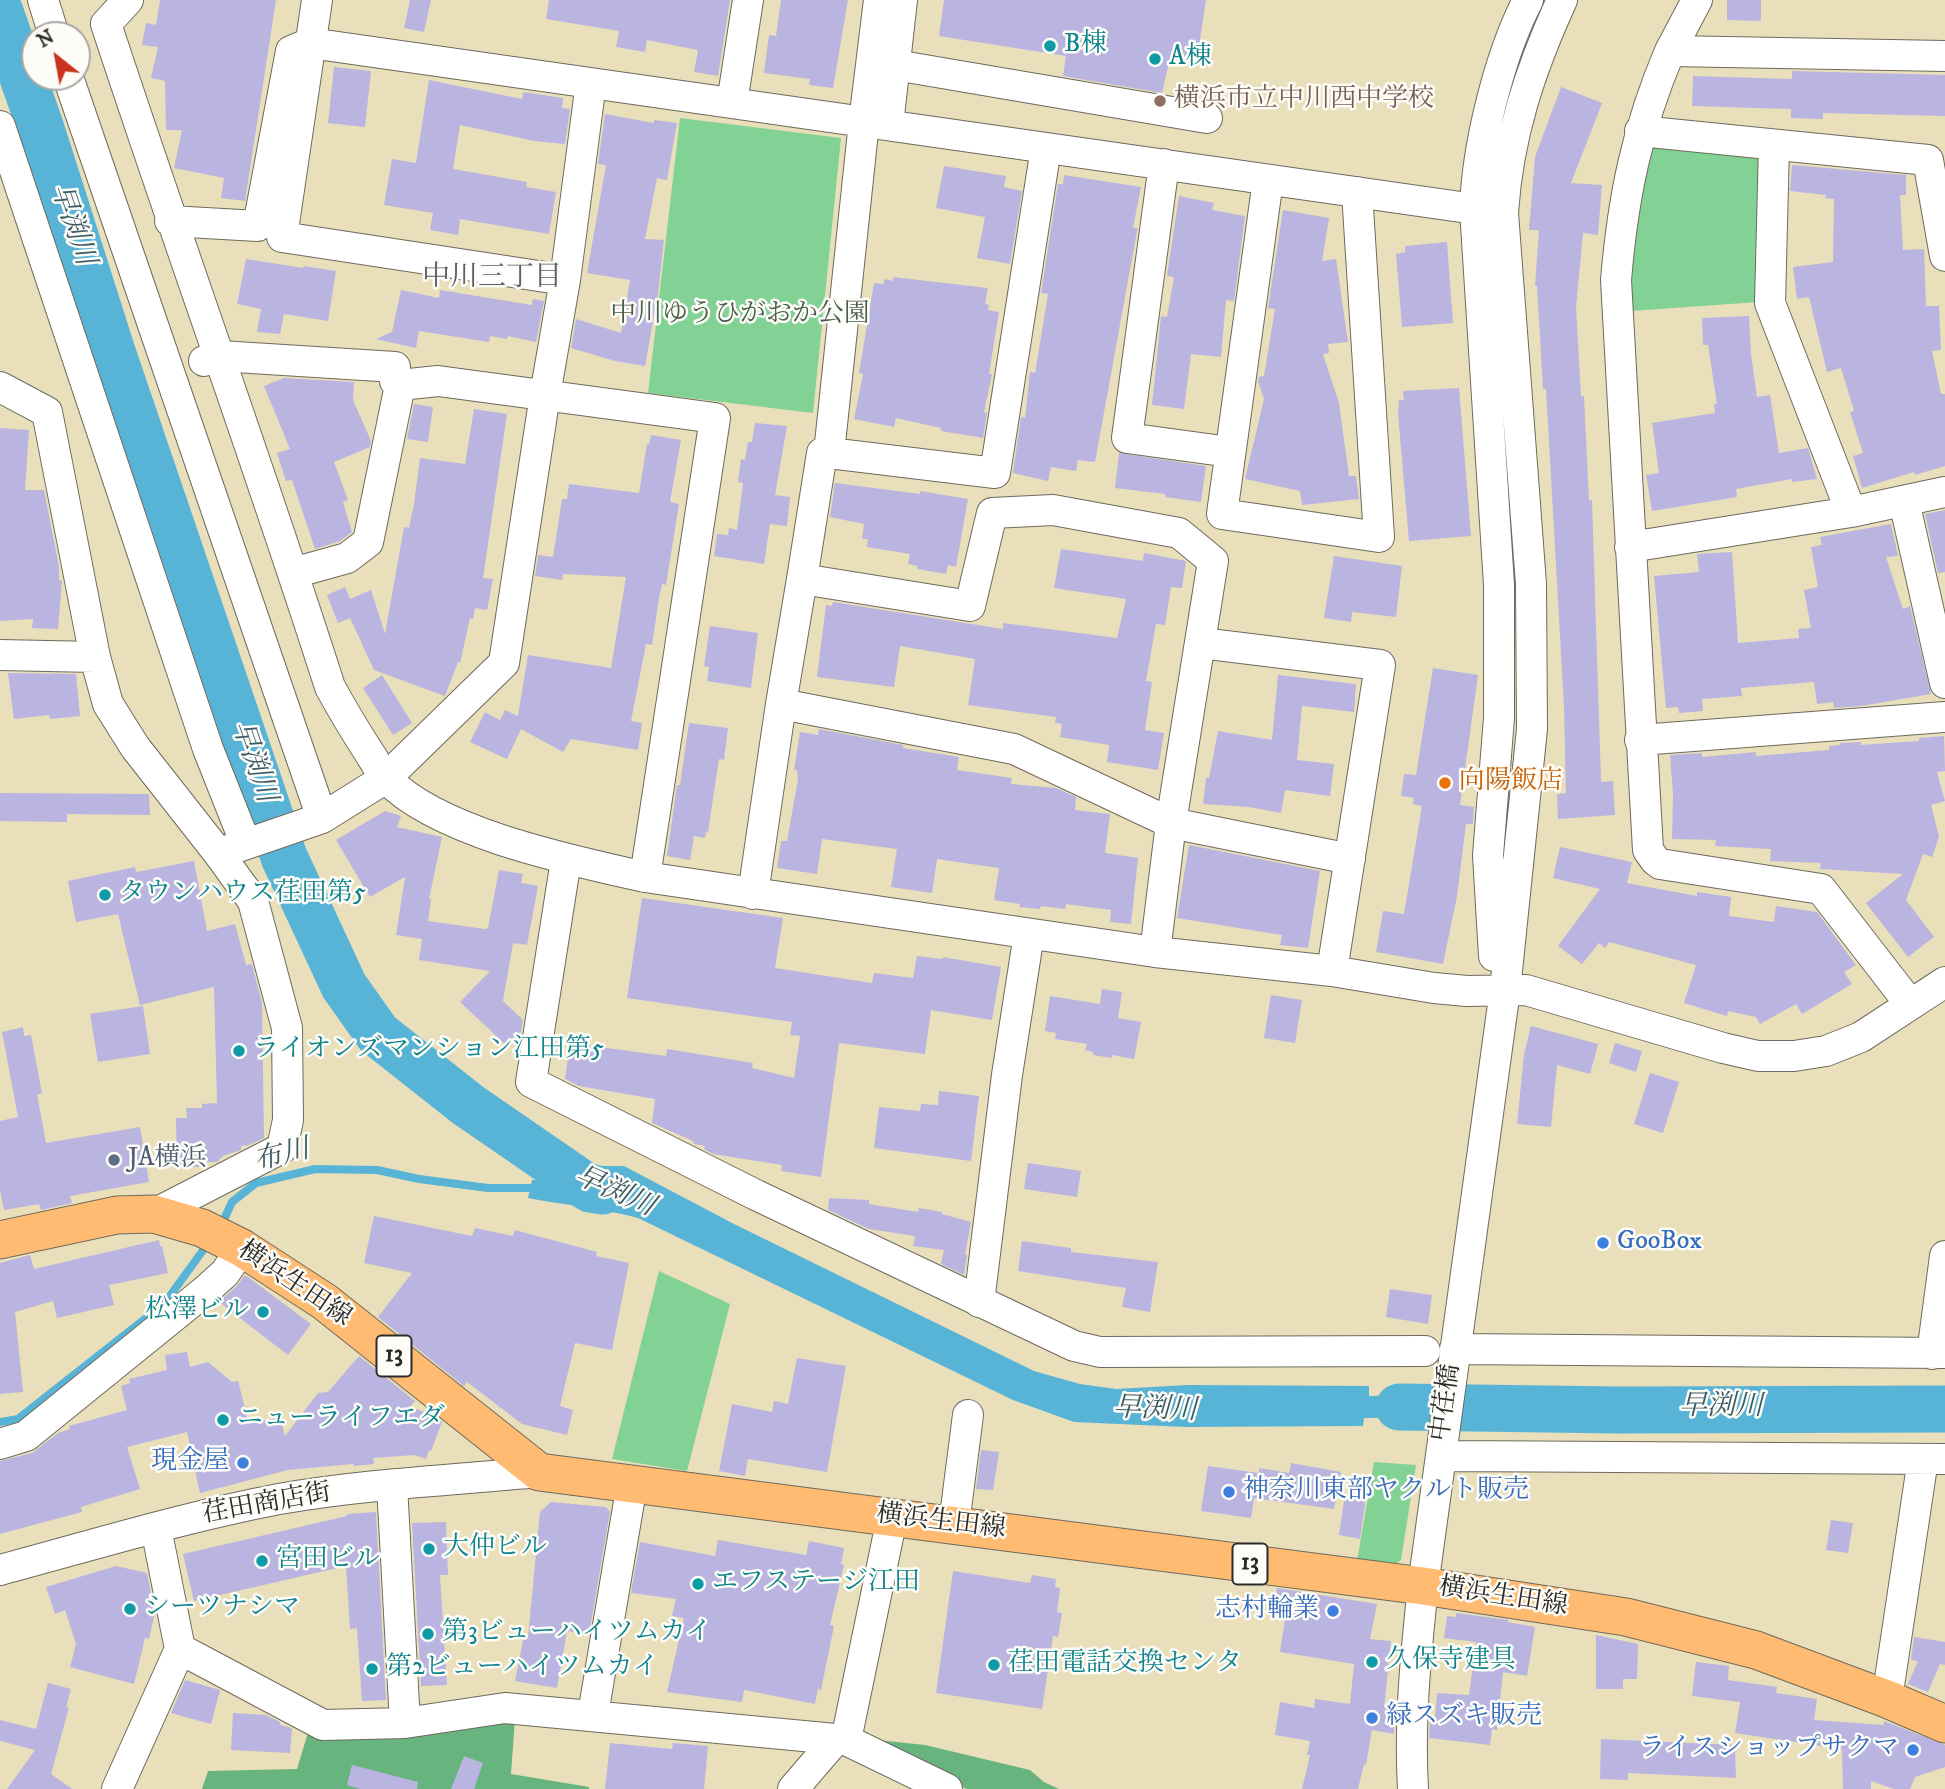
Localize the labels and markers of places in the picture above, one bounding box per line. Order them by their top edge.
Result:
place label: B棟 [1064,30,1106,62]
marker: B棟 [1042,38,1058,54]
place label: A棟 [1169,43,1212,75]
marker: A棟 [1147,51,1163,67]
place label: 横浜市立中川西中学校 [1174,85,1434,117]
marker: 横浜市立中川西中学校 [1152,93,1168,109]
place label: 向陽飯店 [1459,767,1563,799]
marker: 向陽飯店 [1437,775,1453,791]
place label: タウンハウス荏田第5 [119,879,366,911]
marker: タウンハウス荏田第5 [97,887,113,903]
place label: ライオンズマンション江田第5 [253,1035,604,1067]
marker: ライオンズマンション江田第5 [231,1043,247,1059]
place label: JA横浜 [128,1144,207,1176]
marker: JA横浜 [106,1152,122,1168]
place label: GooBox [1617,1227,1702,1259]
marker: GooBox [1595,1235,1611,1251]
place label: 松澤ビル [145,1296,249,1328]
marker: 松澤ビル [255,1304,271,1320]
place label: ニューライフエダ [237,1404,445,1436]
marker: ニューライフエダ [215,1412,231,1428]
place label: 現金屋 [151,1447,229,1479]
marker: 現金屋 [235,1455,251,1471]
place label: 神奈川東部ヤクルト販売 [1243,1476,1529,1508]
marker: 神奈川東部ヤクルト販売 [1221,1484,1237,1500]
place label: 大仲ビル [443,1533,547,1565]
marker: 大仲ビル [421,1541,437,1557]
place label: 宮田ビル [276,1545,380,1577]
marker: 宮田ビル [254,1553,270,1569]
place label: エフステージ江田 [712,1568,920,1600]
marker: エフステージ江田 [690,1576,706,1592]
place label: シーツナシマ [144,1593,300,1625]
place label: 志村輪業 [1215,1595,1319,1627]
marker: シーツナシマ [122,1601,138,1617]
marker: 志村輪業 [1325,1603,1341,1619]
place label: 第3ビューハイツムカイ [442,1618,712,1650]
marker: 第3ビューハイツムカイ [420,1626,436,1642]
place label: 久保寺建具 [1386,1646,1516,1678]
place label: 荏田電話交換センタ [1008,1649,1242,1681]
place label: 第2ビューハイツムカイ [386,1653,659,1685]
marker: 久保寺建具 [1364,1654,1380,1670]
marker: 荏田電話交換センタ [986,1657,1002,1673]
marker: 第2ビューハイツムカイ [364,1661,380,1677]
place label: 緑スズキ販売 [1386,1702,1542,1734]
marker: 緑スズキ販売 [1364,1710,1380,1726]
place label: ライスショップサクマ [1639,1734,1899,1766]
marker: ライスショップサクマ [1905,1742,1921,1758]

